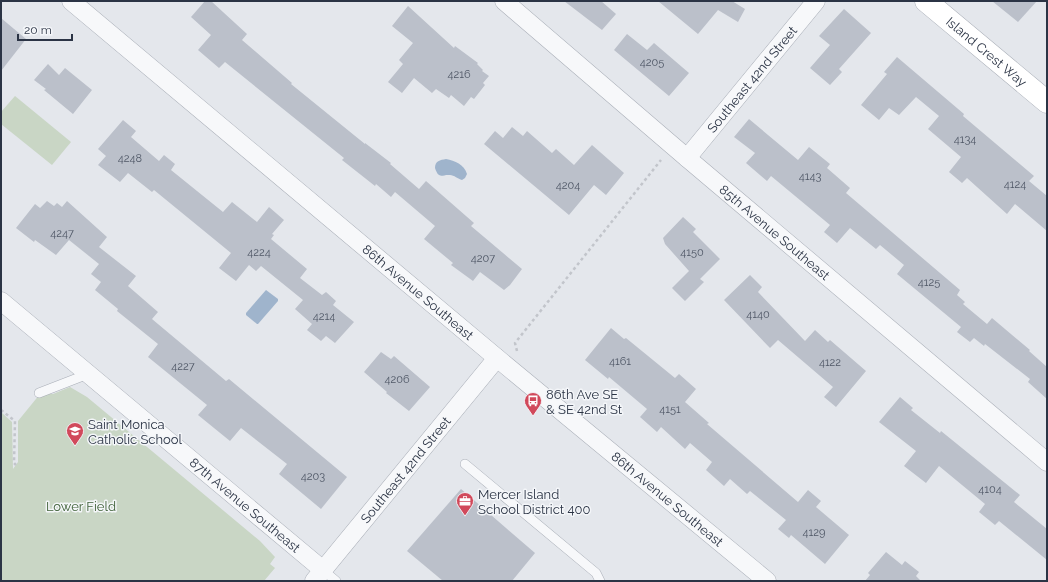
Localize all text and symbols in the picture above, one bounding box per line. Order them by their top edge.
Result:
street label: Island Crest Way [943,14,1030,90]
scale bar [18,16,72,42]
text: 20 m [24,23,52,37]
street label: Southeast 42nd Street [704,23,801,136]
house number: 4205 [640,56,664,69]
house number: 4216 [447,68,471,81]
house number: 4134 [954,133,976,146]
house number: 4248 [118,152,142,165]
house number: 4143 [799,170,821,183]
house number: 4124 [1004,178,1026,191]
house number: 4204 [556,179,580,192]
street label: 85th Avenue Southeast [716,182,833,284]
house number: 4247 [50,227,74,240]
street label: 86th Avenue Southeast [359,242,477,344]
house number: 4224 [247,246,271,259]
house number: 4150 [680,246,704,259]
house number: 4207 [471,252,495,265]
house number: 4125 [918,276,940,289]
house number: 4140 [746,308,770,321]
house number: 4214 [313,310,335,323]
house number: 4161 [609,355,631,368]
house number: 4122 [819,356,841,369]
house number: 4227 [171,360,195,373]
house number: 4206 [384,373,410,386]
place label: 86th Ave SE & SE 42nd St [546,387,623,417]
bus stop icon: 86th Ave SE & SE 42nd St [523,391,543,416]
house number: 4151 [659,403,681,416]
street label: Southeast 42nd Street [358,413,454,526]
place label: Saint Monica Catholic School [88,417,183,447]
school or university icon: Saint Monica Catholic School [65,421,85,446]
street label: 86th Avenue Southeast [608,449,727,550]
street label: 87th Avenue Southeast [186,455,303,556]
house number: 4203 [301,470,325,483]
house number: 4104 [978,483,1002,496]
place label: Mercer Island School District 400 [478,487,591,517]
office icon: Mercer Island School District 400 [455,491,475,516]
park label: Lower Field [46,499,116,514]
house number: 4129 [803,526,825,539]

